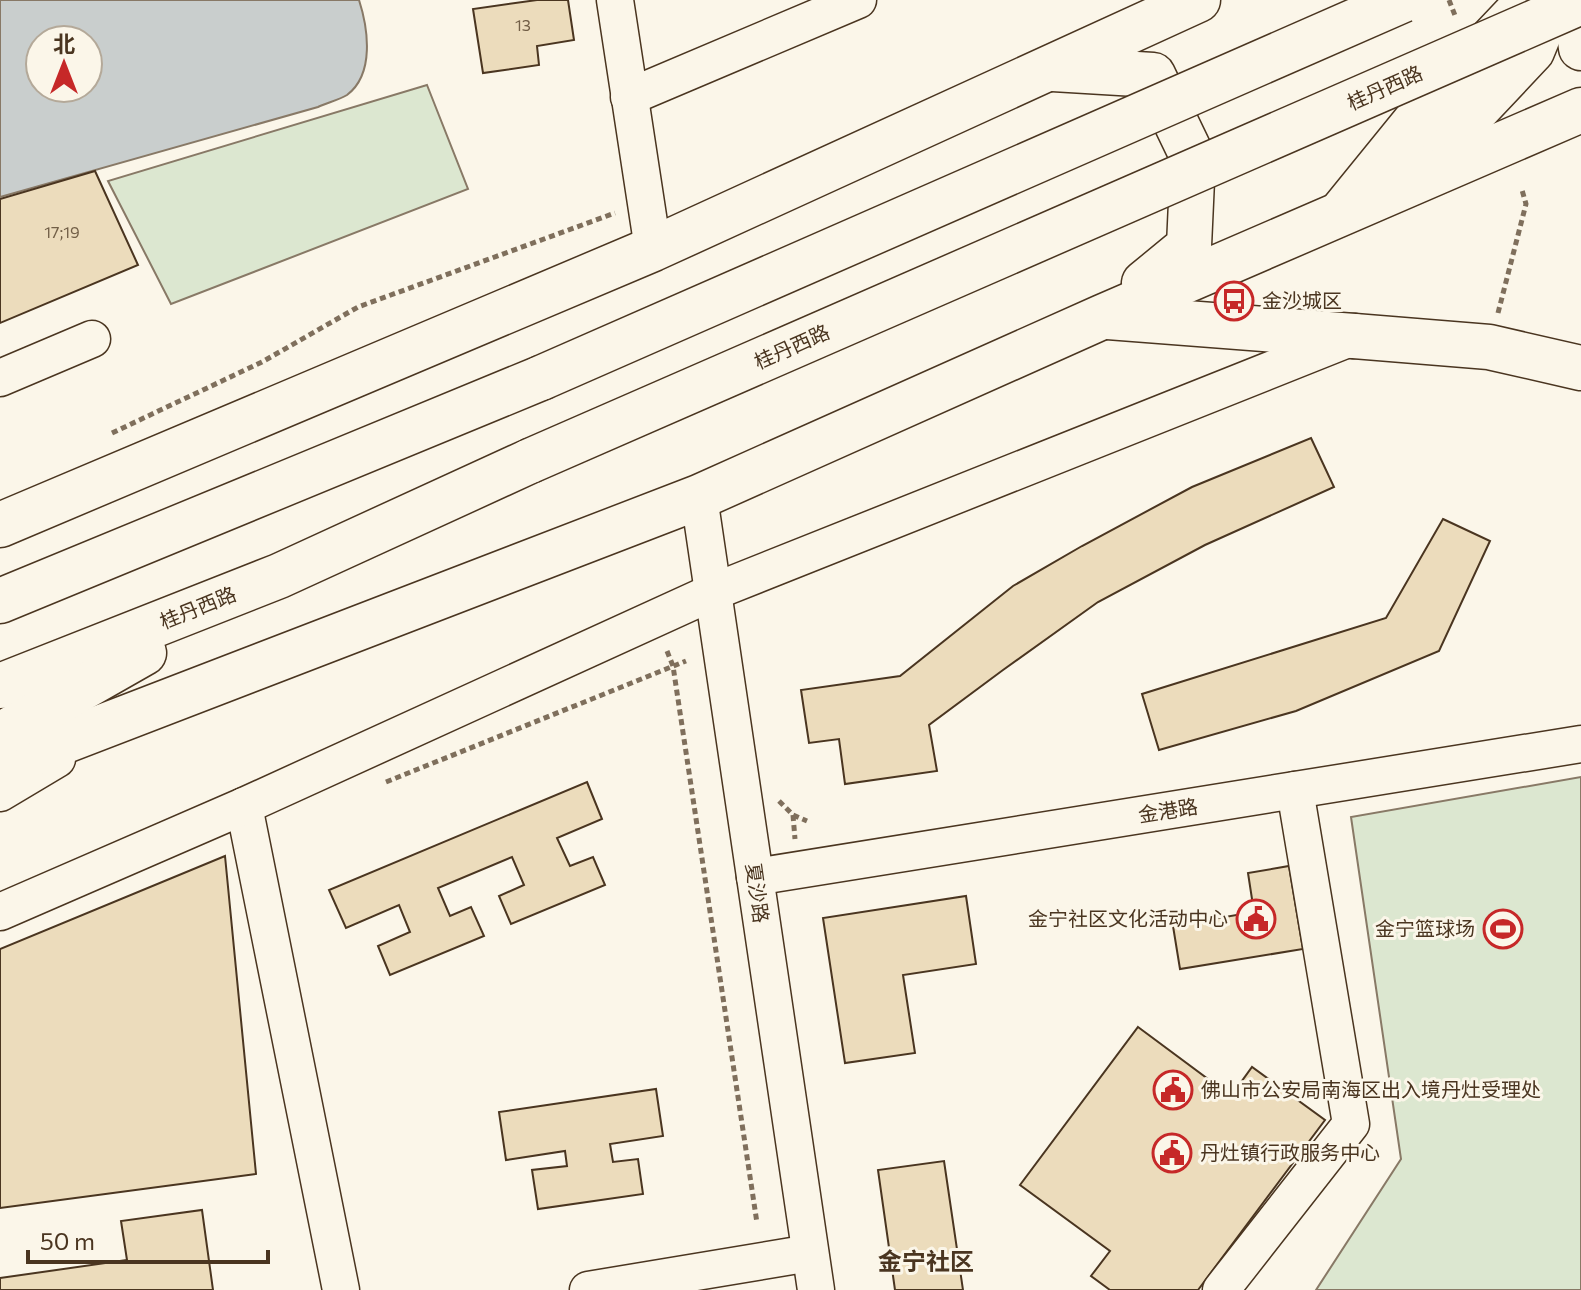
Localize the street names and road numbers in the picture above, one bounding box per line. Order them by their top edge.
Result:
street label: 桂丹西路 [1343,60,1426,114]
street label: 桂丹西路 [750,319,833,373]
street label: 桂丹西路 [156,581,239,633]
street label: 金港路 [1136,793,1199,827]
street label: 夏沙路 [742,861,774,924]

